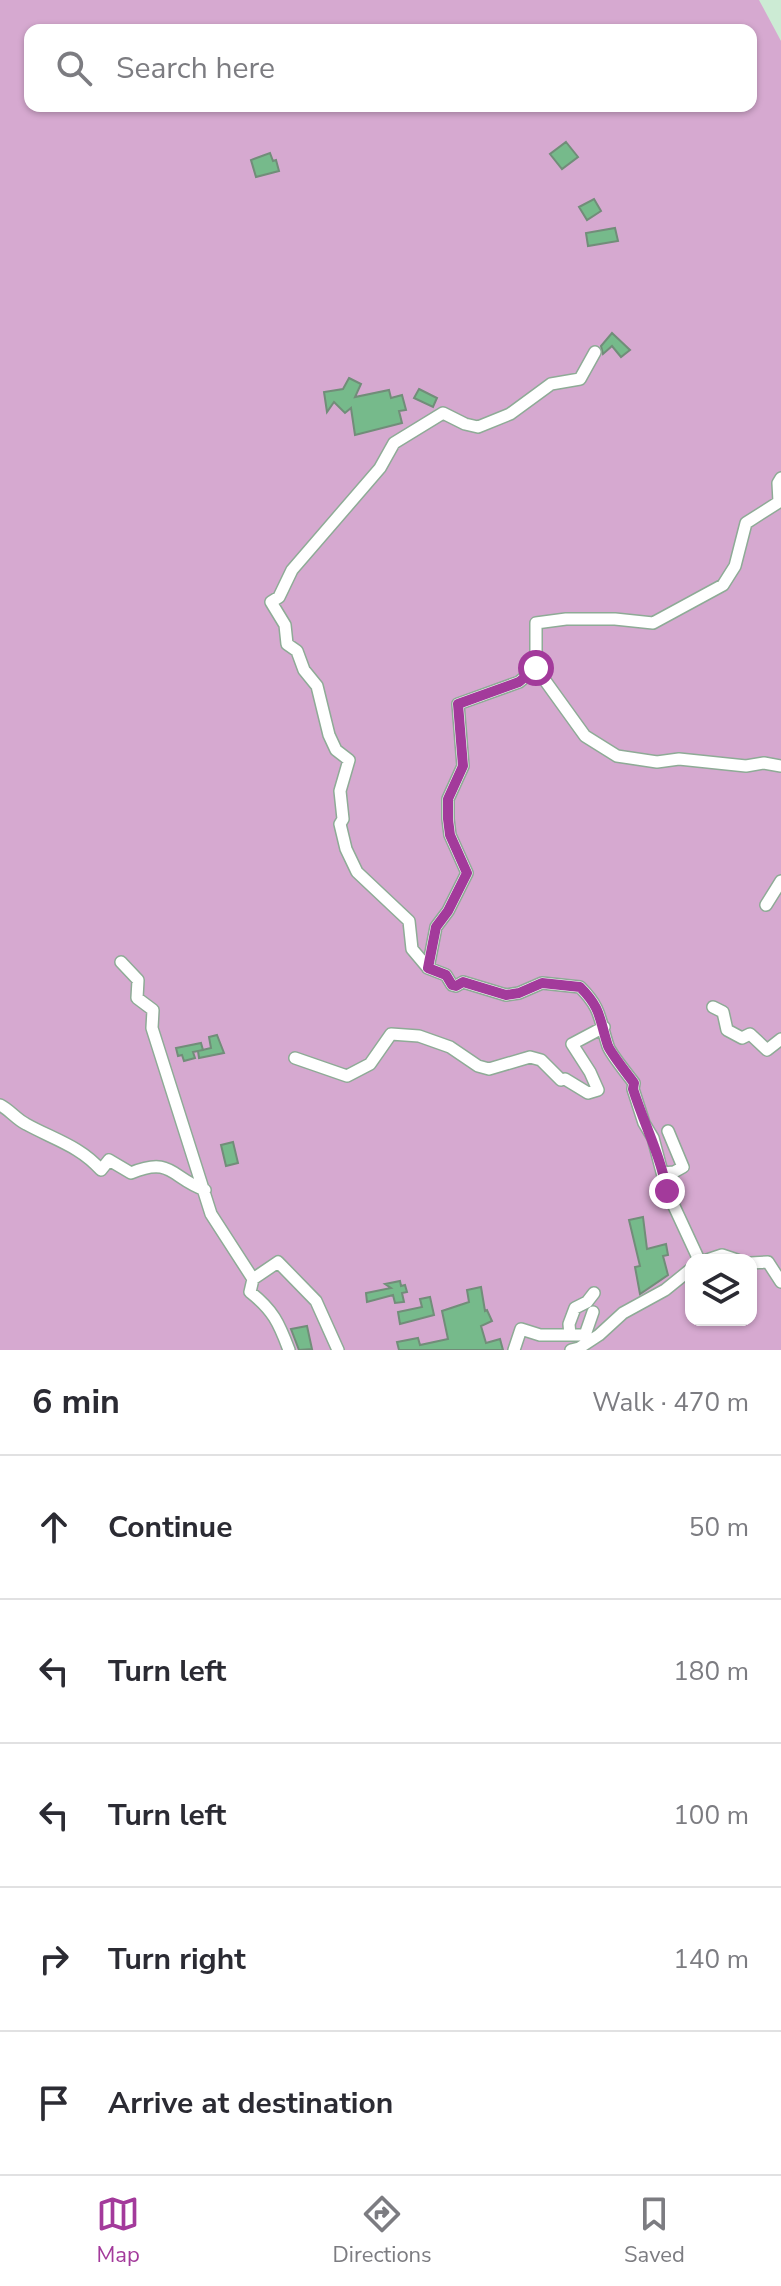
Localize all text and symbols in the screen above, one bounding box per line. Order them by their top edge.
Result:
search box [24,24,757,112]
icon: search [52,46,96,90]
text: Search here [116,48,275,89]
route start [518,650,554,686]
route end [649,1173,685,1209]
map controls [685,1254,757,1326]
button: layers [685,1254,757,1326]
text: 6 min [32,1379,120,1425]
text: Walk · 470 m [592,1385,749,1420]
icon: ahead [32,1505,76,1549]
text: Continue [108,1507,233,1548]
text: 50 m [689,1510,749,1545]
icon: left [32,1649,76,1693]
text: Turn left [108,1651,226,1692]
text: 180 m [673,1654,749,1689]
icon: left [32,1793,76,1837]
text: Turn left [108,1795,226,1836]
text: 100 m [673,1798,749,1833]
icon: right [32,1937,76,1981]
text: Turn right [108,1939,246,1980]
text: 140 m [673,1942,749,1977]
icon: arrive [32,2081,76,2125]
text: Arrive at destination [108,2083,393,2124]
tab: Map [96,2192,140,2270]
tab: Directions [333,2192,432,2270]
tab: Saved [624,2192,685,2270]

